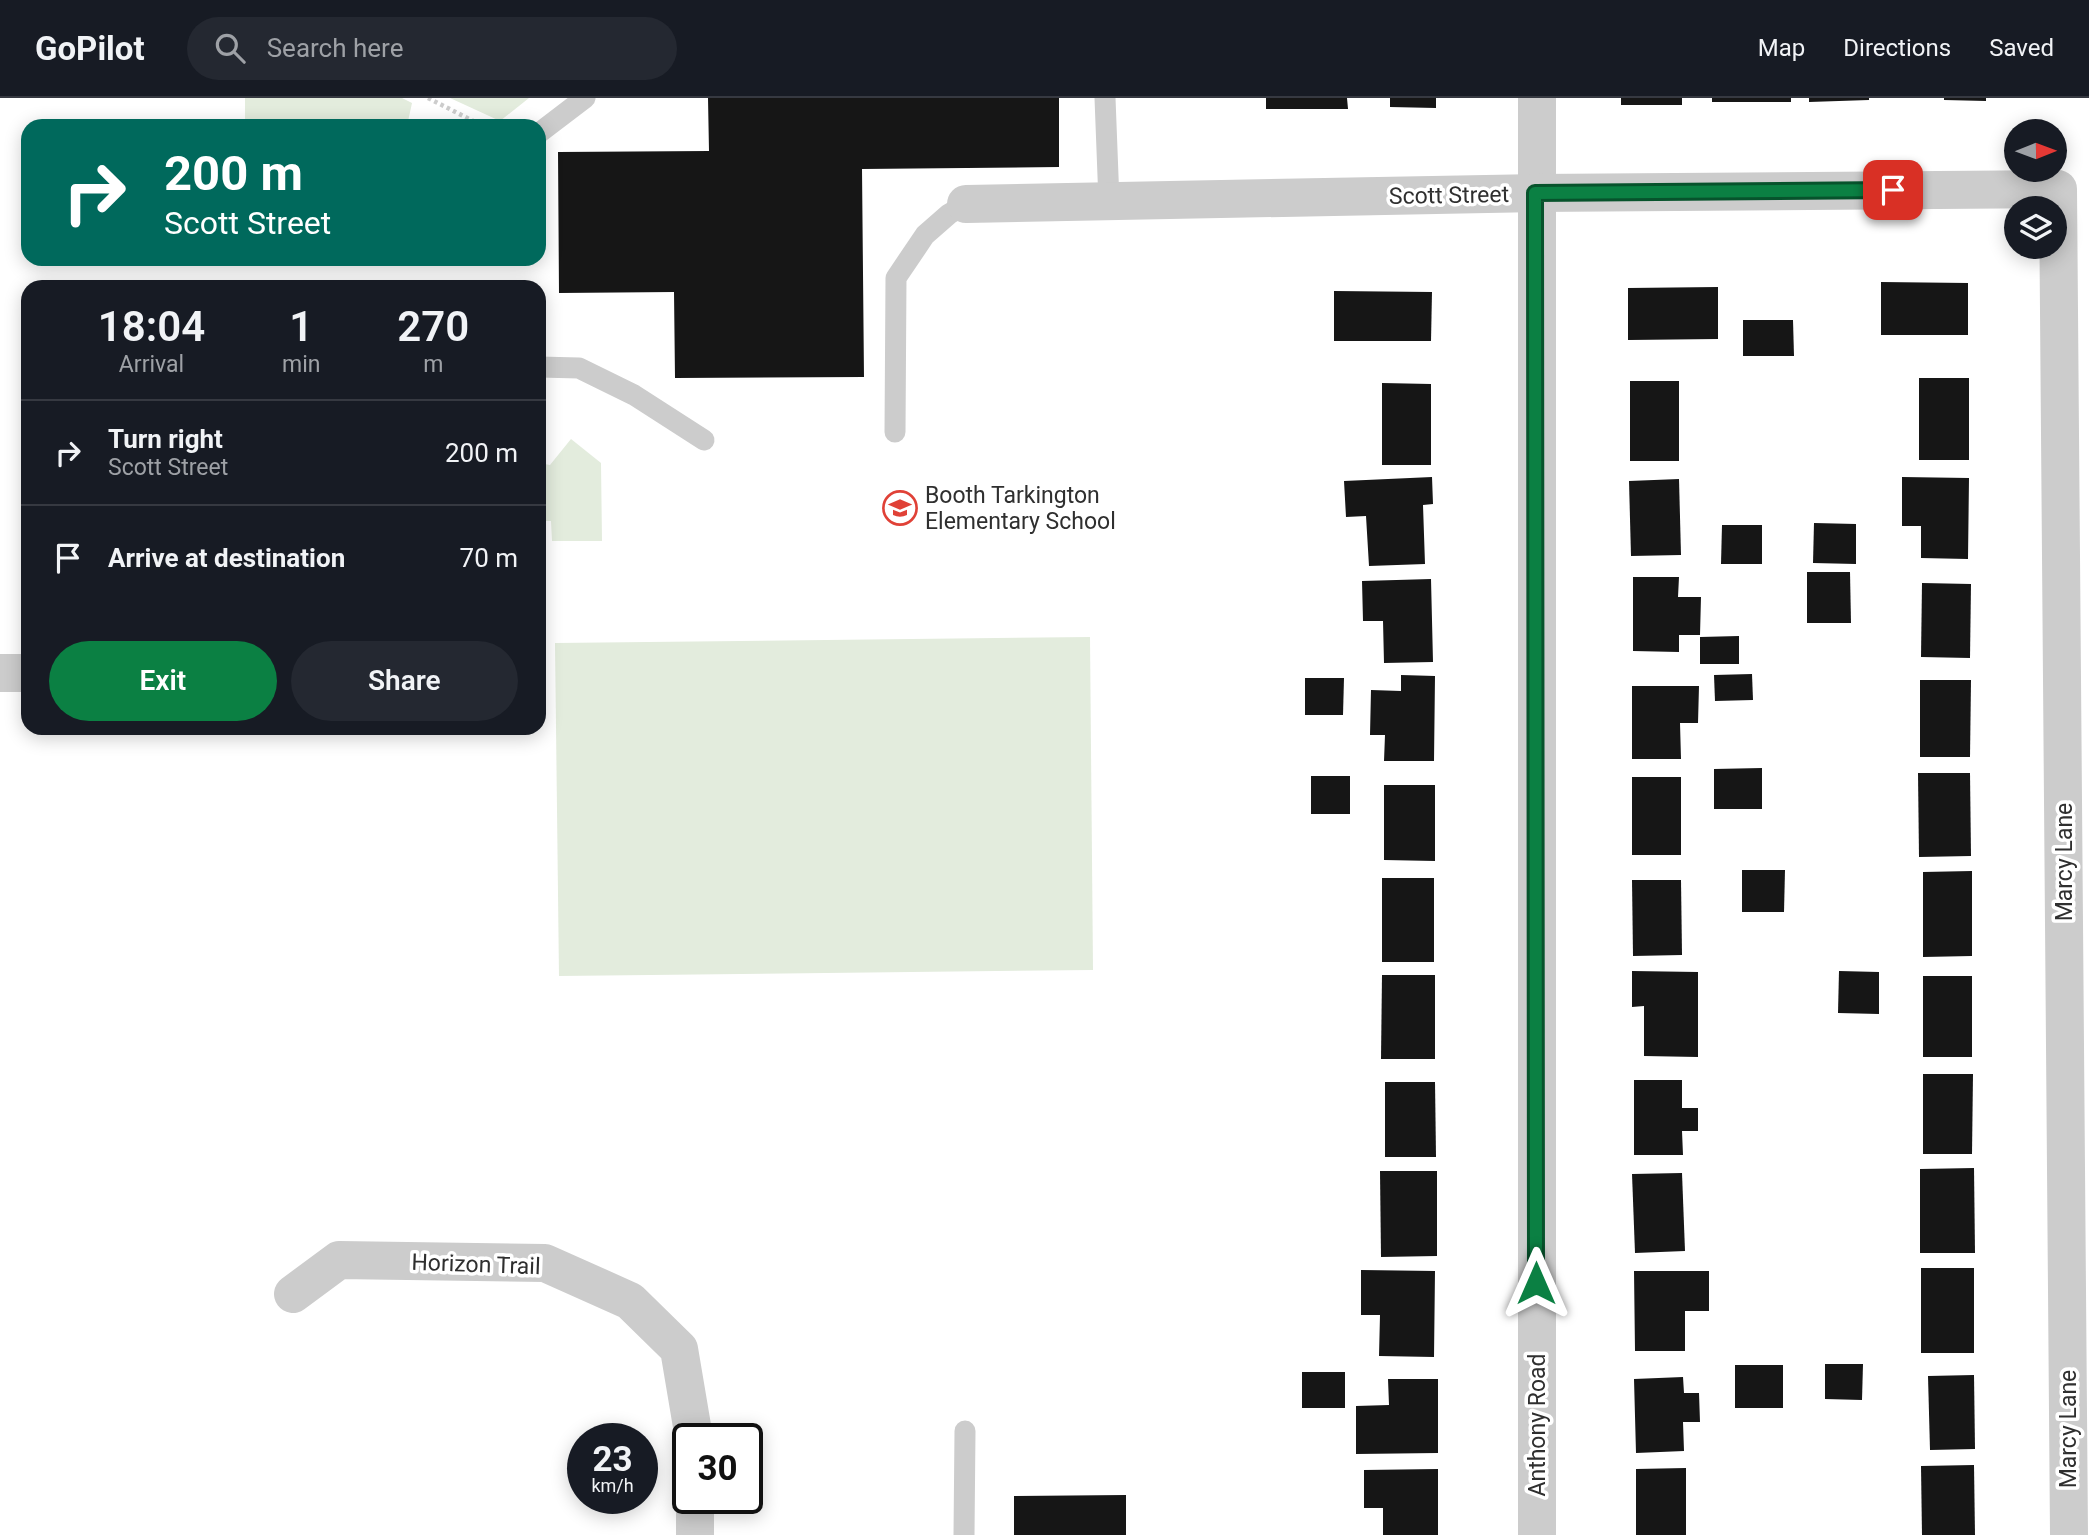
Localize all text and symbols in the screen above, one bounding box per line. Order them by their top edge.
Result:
search box [187,17,677,80]
text: GoPilot [35,29,145,68]
icon: search [211,29,249,67]
text: Search here [267,33,403,63]
text: Map [1758,34,1805,62]
text: Directions [1843,34,1951,62]
text: Saved [1989,34,2054,62]
north arrow [2004,119,2067,182]
map controls [2004,119,2067,259]
text: 200 m [164,145,303,202]
icon: right [49,147,140,238]
pin [1863,160,1923,220]
icon: arrive [1874,171,1912,209]
street label: Scott Street [1389,181,1509,210]
button: layers [2004,196,2067,259]
text: Scott Street [164,204,331,242]
text: 18:04 [98,302,205,351]
text: 1 [289,302,313,351]
text: 270 [397,302,469,351]
text: Arrival [119,351,184,378]
text: min [282,351,320,378]
text: m [423,351,443,378]
text: Turn right [108,424,223,454]
icon: right [49,434,87,472]
text: 200 m [445,438,518,468]
text: Scott Street [108,454,228,481]
place label: Booth Tarkington Elementary School [925,482,1116,535]
school or university icon: Booth Tarkington Elementary School [881,489,919,527]
icon: arrive [49,539,87,577]
text: Arrive at destination [108,543,345,573]
text: 70 m [460,543,518,573]
button: Exit [49,641,277,721]
button: Share [291,641,518,721]
street label: Marcy Lane [2051,803,2078,921]
position arrow [1499,1246,1573,1320]
street label: Horizon Trail [411,1249,541,1280]
street label: Anthony Road [1524,1353,1551,1497]
street label: Marcy Lane [2055,1370,2082,1488]
speed limit sign: 30 [672,1423,763,1514]
text: 23 [592,1439,633,1480]
text: km/h [591,1475,634,1496]

